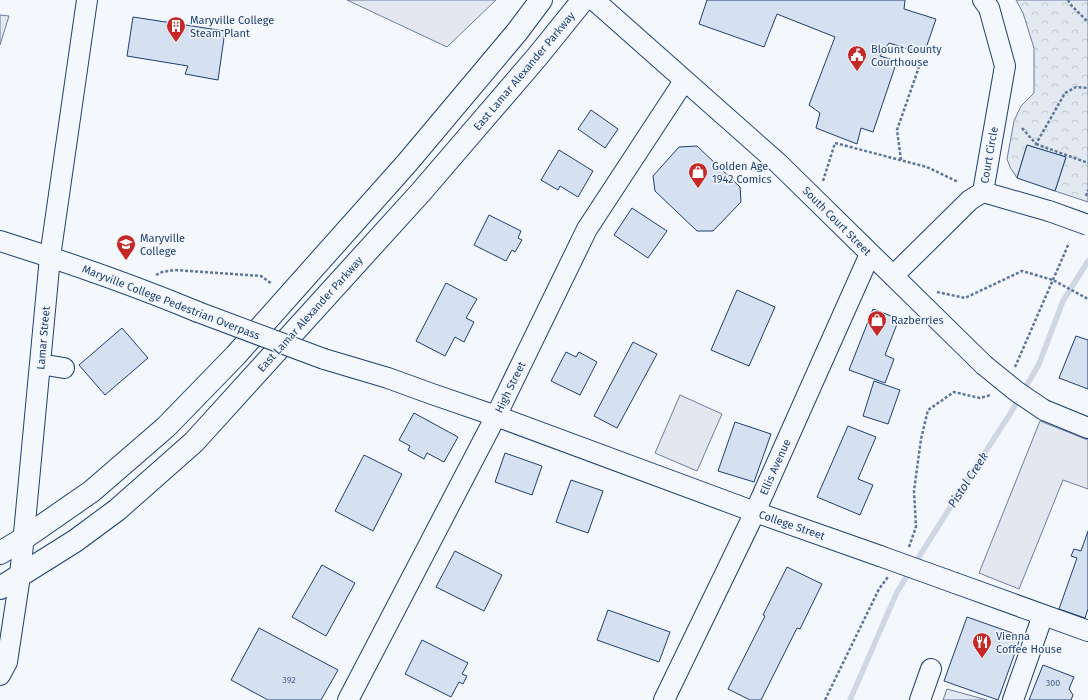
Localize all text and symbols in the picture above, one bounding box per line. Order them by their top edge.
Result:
street label: East Lamar Alexander Parkway [471,9,578,133]
place label: Maryville College Steam Plant [190,14,274,40]
building icon: Maryville College Steam Plant [165,15,187,43]
place label: Blount County Courthouse [871,43,942,69]
public building icon: Blount County Courthouse [846,44,868,72]
street label: Court Circle [978,126,1001,185]
place label: Golden Age 1942 Comics [712,160,772,186]
shop icon: Golden Age 1942 Comics [687,161,709,189]
street label: South Court Street [800,184,874,258]
place label: Maryville College [140,232,185,258]
school or university icon: Maryville College [115,233,137,261]
street label: East Lamar Alexander Parkway [255,253,366,375]
street label: Maryville College Pedestrian Overpass [80,262,262,342]
street label: Lamar Street [34,306,53,370]
shop icon: Razberries [866,309,888,337]
place label: Razberries [891,314,944,327]
street label: High Street [492,359,528,415]
street label: Ellis Avenue [757,437,794,497]
water label: Pistol Creek [945,449,991,510]
street label: College Street [757,508,827,543]
place label: Vienna Coffee House [996,630,1062,656]
restaurant icon: Vienna Coffee House [971,631,993,659]
house number: 392 [282,675,296,685]
house number: 300 [1046,678,1060,688]

